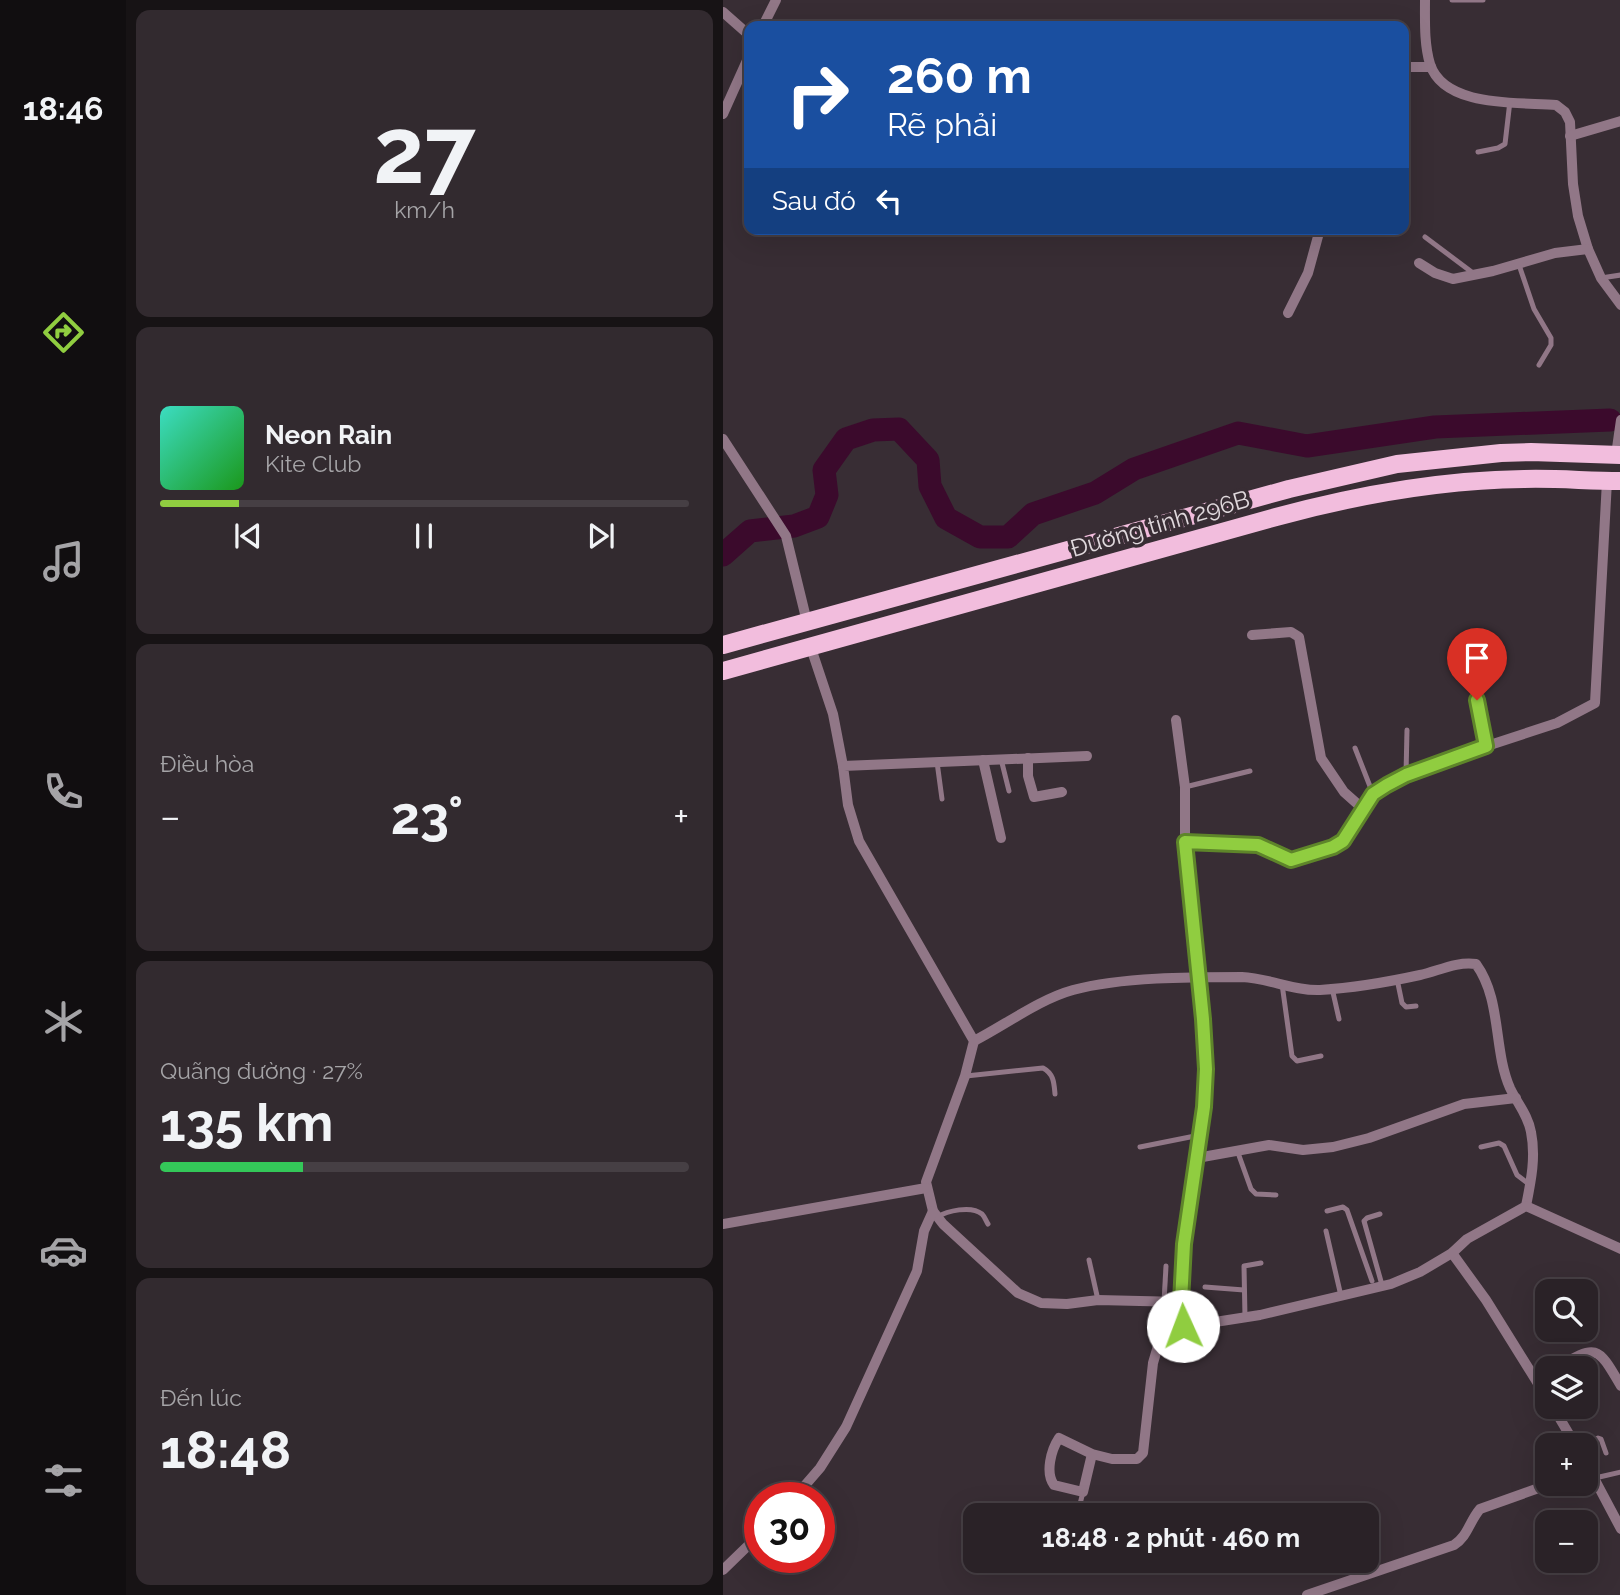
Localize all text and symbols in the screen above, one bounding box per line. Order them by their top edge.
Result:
text: 260 m [887,47,1032,104]
icon: right [772,49,863,140]
text: 18:46 [23,90,103,127]
text: 27 [373,97,476,204]
text: Rẽ phải [887,106,997,143]
icon: left [870,182,908,220]
text: Sau đó [772,186,856,216]
text: km/h [394,196,455,223]
icon: directions [39,308,88,357]
text: Neon Rain [265,420,392,450]
text: Kite Club [265,450,362,477]
street label: Đường tỉnh 296B [1067,484,1253,563]
icon: previous [229,517,267,555]
icon: pause [405,517,443,555]
icon: next [582,517,620,555]
icon: music [39,537,88,586]
pin [1447,628,1507,700]
icon: arrive [1458,639,1496,677]
text: Điều hòa [160,750,254,777]
icon: phone [39,767,88,816]
text: 23° [391,785,463,846]
text: − [160,794,180,839]
text: + [673,794,689,839]
icon: climate [39,997,88,1046]
text: Quãng đường · 27% [160,1057,363,1084]
text: 135 km [160,1092,333,1153]
icon: car [39,1226,88,1275]
map controls [1535,1279,1598,1573]
button: search [1535,1279,1598,1342]
position arrow [1146,1289,1220,1363]
button: layers [1535,1356,1598,1419]
text: Đến lúc [160,1384,242,1411]
text: 18:48 [160,1419,291,1480]
button: + [1535,1433,1598,1496]
icon: filters [39,1456,88,1505]
speed limit sign: 30 [744,1482,835,1573]
button: − [1535,1510,1598,1573]
text: 18:48 · 2 phút · 460 m [1042,1523,1300,1553]

